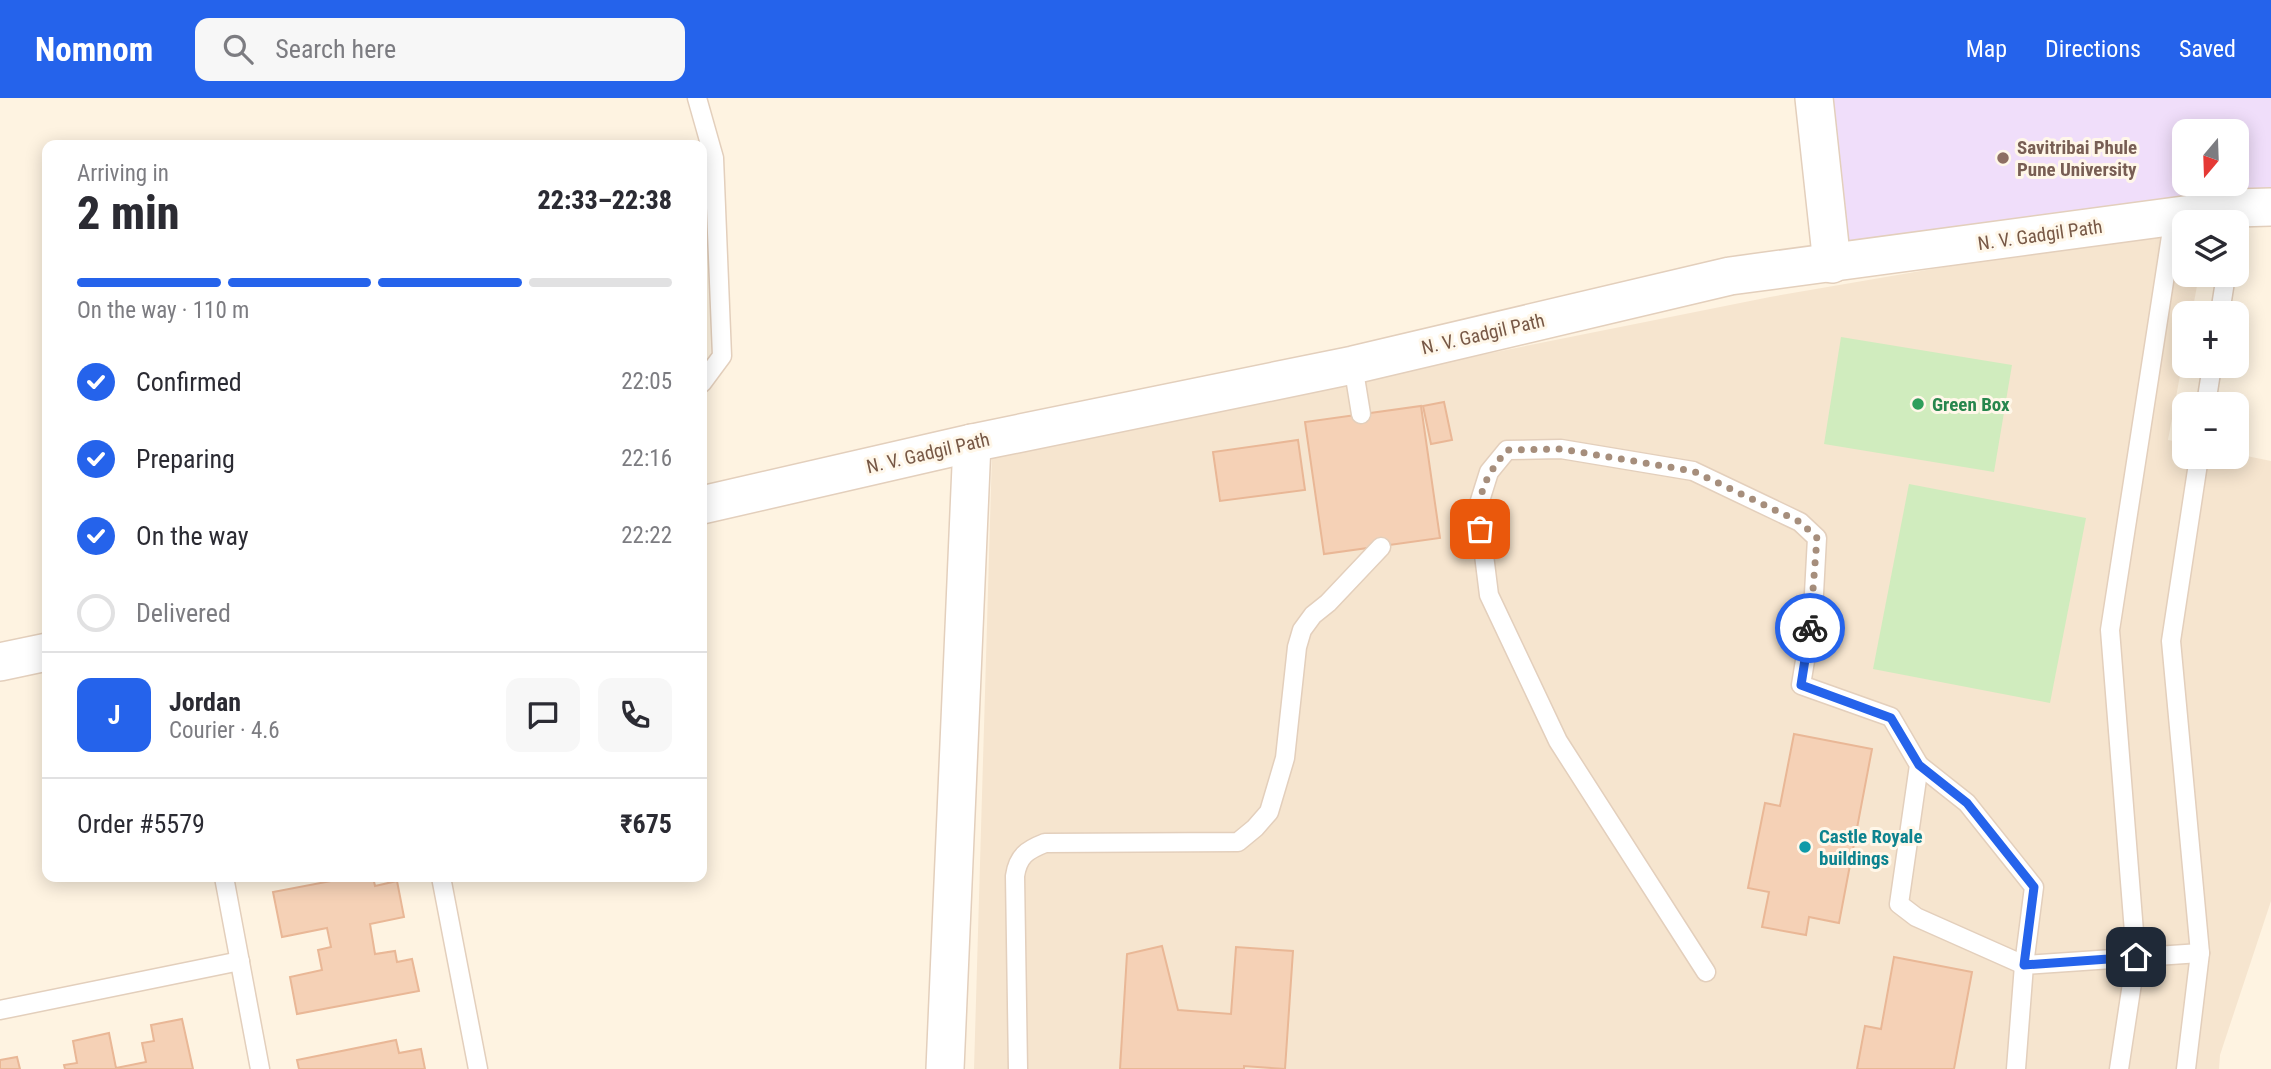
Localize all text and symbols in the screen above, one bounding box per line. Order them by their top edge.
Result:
search box [195,18,685,81]
text: Nomnom [35,30,153,69]
icon: search [219,30,257,68]
text: Search here [275,34,396,64]
text: Map [1966,35,2007,63]
text: Directions [2045,35,2141,63]
text: Saved [2179,35,2236,63]
north arrow [2172,119,2249,196]
map controls [2172,119,2249,469]
place label: Savitribai Phule Pune University [2017,136,2137,181]
marker: Savitribai Phule Pune University [1995,150,2011,166]
text: Arriving in [77,160,169,187]
text: 22:33–22:38 [538,185,672,215]
text: 2 min [77,186,180,240]
button: layers [2172,210,2249,287]
street label: N. V. Gadgil Path [1976,215,2104,255]
text: On the way · 110 m [77,297,249,324]
button: + [2172,301,2249,378]
street label: N. V. Gadgil Path [1419,309,1547,359]
icon: check [77,363,115,401]
text: Confirmed [136,367,242,397]
text: 22:05 [621,368,672,395]
button: − [2172,392,2249,469]
place label: Green Box [1932,393,2010,416]
marker: Green Box [1910,396,1926,412]
street label: N. V. Gadgil Path [864,428,992,478]
icon: check [77,440,115,478]
text: Preparing [136,444,235,474]
text: 22:16 [621,445,672,472]
pin [1450,499,1510,559]
icon: bag [1461,510,1499,548]
icon: check [77,517,115,555]
text: On the way [136,521,249,551]
text: 22:22 [621,522,672,549]
courier [1775,593,1845,663]
text: Delivered [136,598,231,628]
icon: bike [1791,609,1829,647]
button: chat [506,678,580,752]
button: phone [598,678,672,752]
text: Jordan [169,687,241,717]
text: J [108,700,120,730]
text: Courier · 4.6 [169,717,280,744]
text: Order #5579 [77,809,205,839]
text: ₹675 [620,809,672,839]
place label: Castle Royale buildings [1819,825,1922,870]
marker: Castle Royale buildings [1797,839,1813,855]
pin [2106,927,2166,987]
icon: home [2117,938,2155,976]

